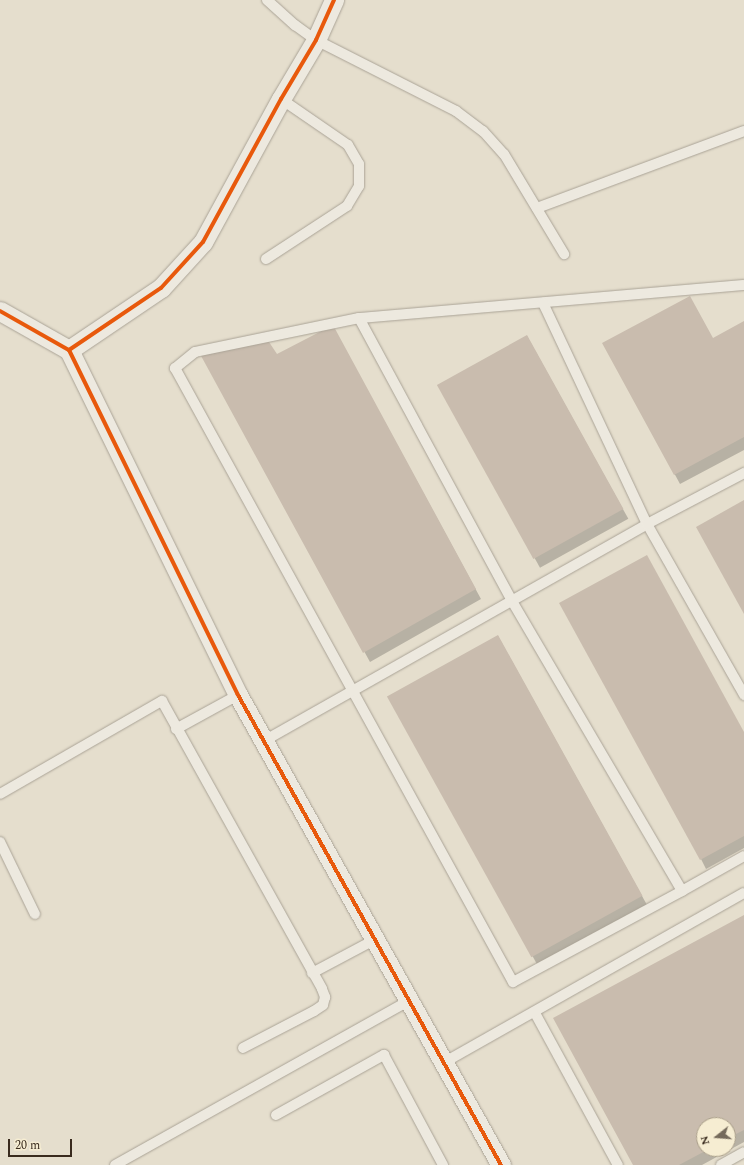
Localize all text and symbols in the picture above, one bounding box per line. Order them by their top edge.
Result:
north arrow [696,1117,736,1157]
scale bar [10,1131,74,1157]
text: N [696,1134,714,1147]
text: 20 m [15,1136,40,1155]

